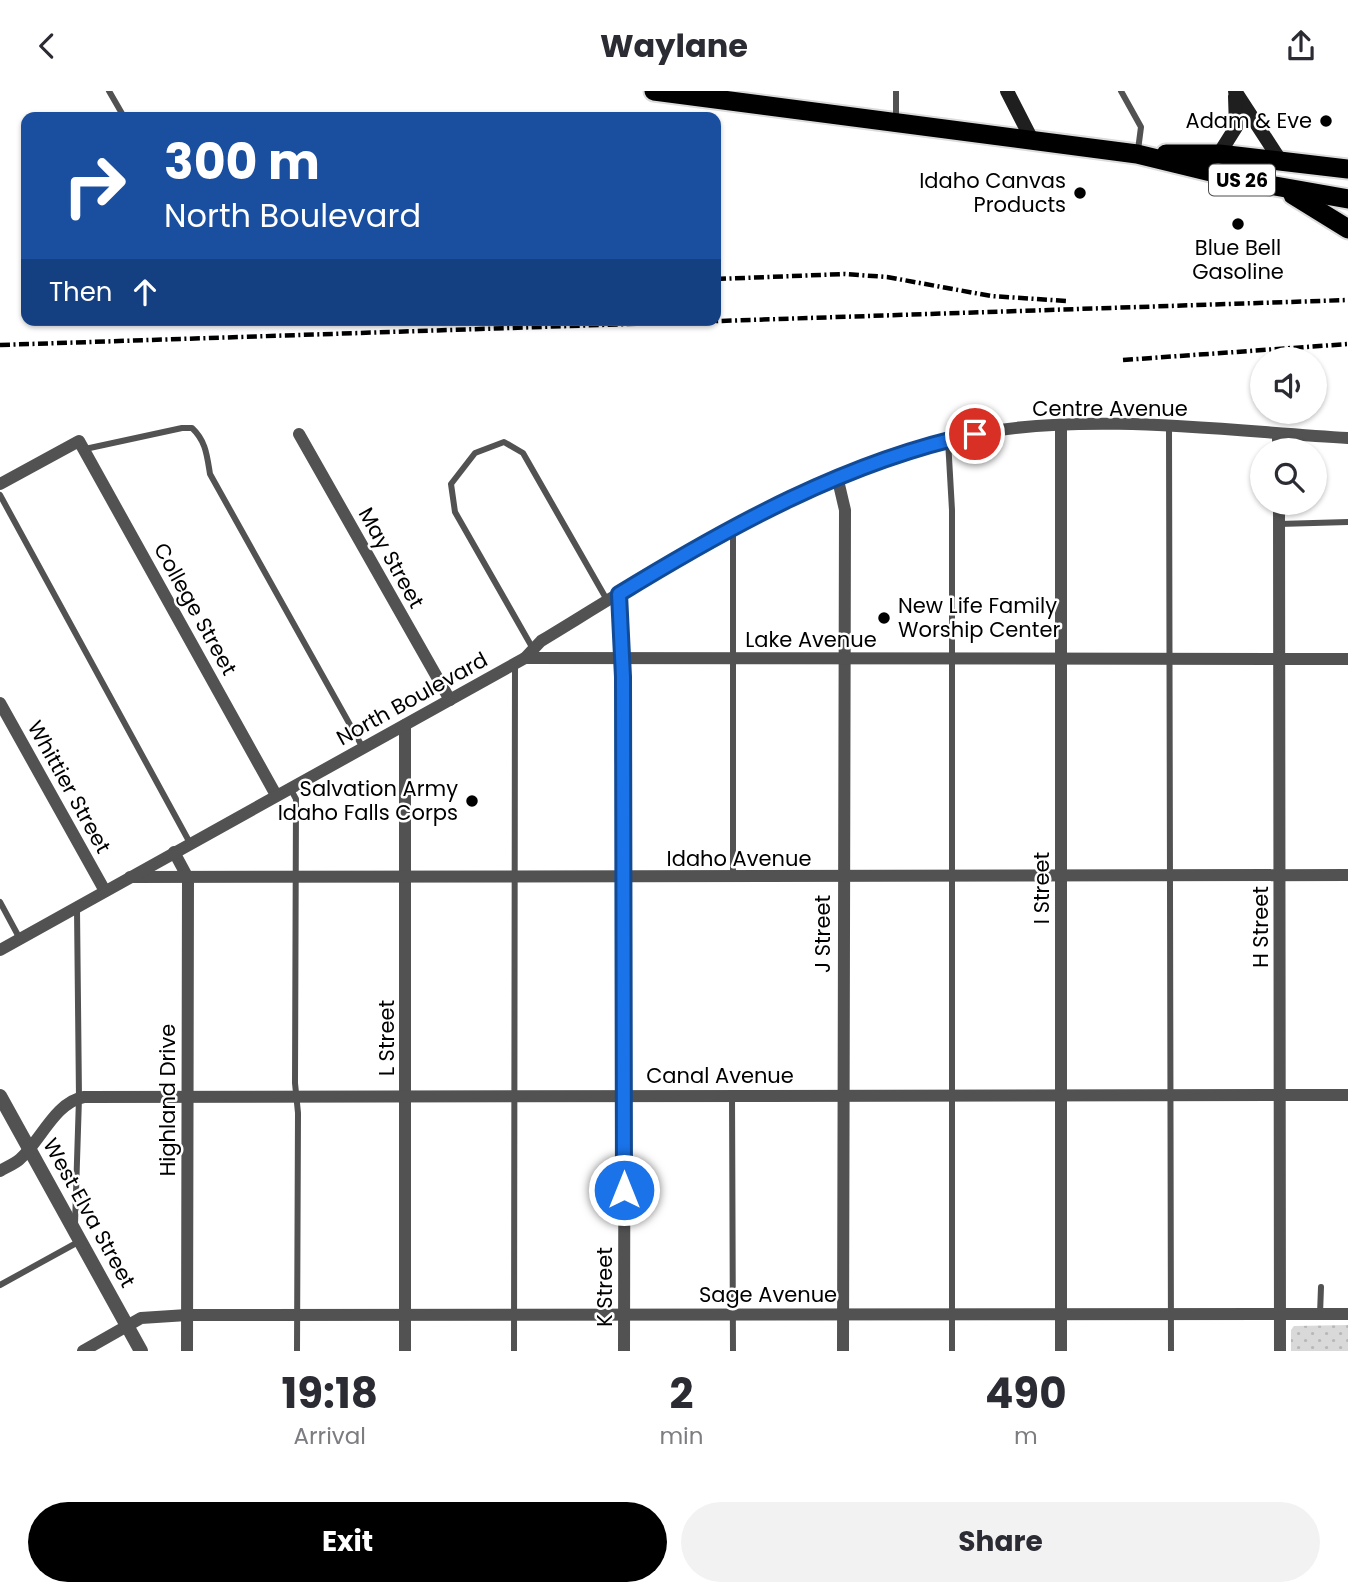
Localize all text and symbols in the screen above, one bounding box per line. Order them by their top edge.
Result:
text: Waylane [600,23,748,68]
icon: back [28,27,66,65]
icon: share [1282,27,1320,65]
place label: Adam & Eve [1186,106,1312,135]
marker: Adam & Eve [1318,113,1334,129]
text: 300 m [164,128,320,196]
icon: right [49,140,140,231]
road number: US 26 [1209,165,1275,195]
place label: Idaho Canvas Products [919,166,1066,219]
marker: Idaho Canvas Products [1072,185,1088,201]
text: North Boulevard [164,193,421,238]
marker: Blue Bell Gasoline [1230,216,1246,232]
place label: Blue Bell Gasoline [1192,233,1284,286]
icon: ahead [126,273,164,311]
text: Then [49,274,112,310]
map controls [1250,347,1327,515]
button: sound [1250,347,1327,424]
street label: Centre Avenue [1032,394,1188,423]
pin [945,404,1005,464]
icon: arrive [956,415,994,453]
button: search [1250,438,1327,515]
street label: May Street [352,502,431,613]
street label: College Street [147,537,244,680]
place label: New Life Family Worship Center [898,591,1060,644]
marker: New Life Family Worship Center [876,610,892,626]
street label: Lake Avenue [745,625,877,654]
street label: North Boulevard [331,645,493,752]
street label: Whittier Street [21,715,118,858]
place label: Salvation Army Idaho Falls Corps [278,774,458,827]
marker: Salvation Army Idaho Falls Corps [464,793,480,809]
street label: Idaho Avenue [667,844,811,873]
street label: I Street [1027,852,1056,924]
street label: H Street [1246,886,1275,968]
street label: J Street [808,895,837,973]
street label: L Street [372,1000,401,1076]
street label: Highland Drive [153,1024,182,1176]
street label: Canal Avenue [646,1061,794,1090]
street label: West Elva Street [36,1133,143,1293]
position arrow [587,1153,661,1227]
street label: K Street [590,1247,619,1327]
street label: Sage Avenue [699,1280,837,1309]
text: 19:18 [281,1364,378,1423]
text: 2 [669,1364,693,1423]
text: 490 [985,1364,1067,1423]
text: Arrival [293,1420,366,1452]
text: min [659,1420,703,1452]
text: m [1014,1420,1038,1452]
button: Exit [28,1502,667,1582]
button: Share [681,1502,1320,1582]

